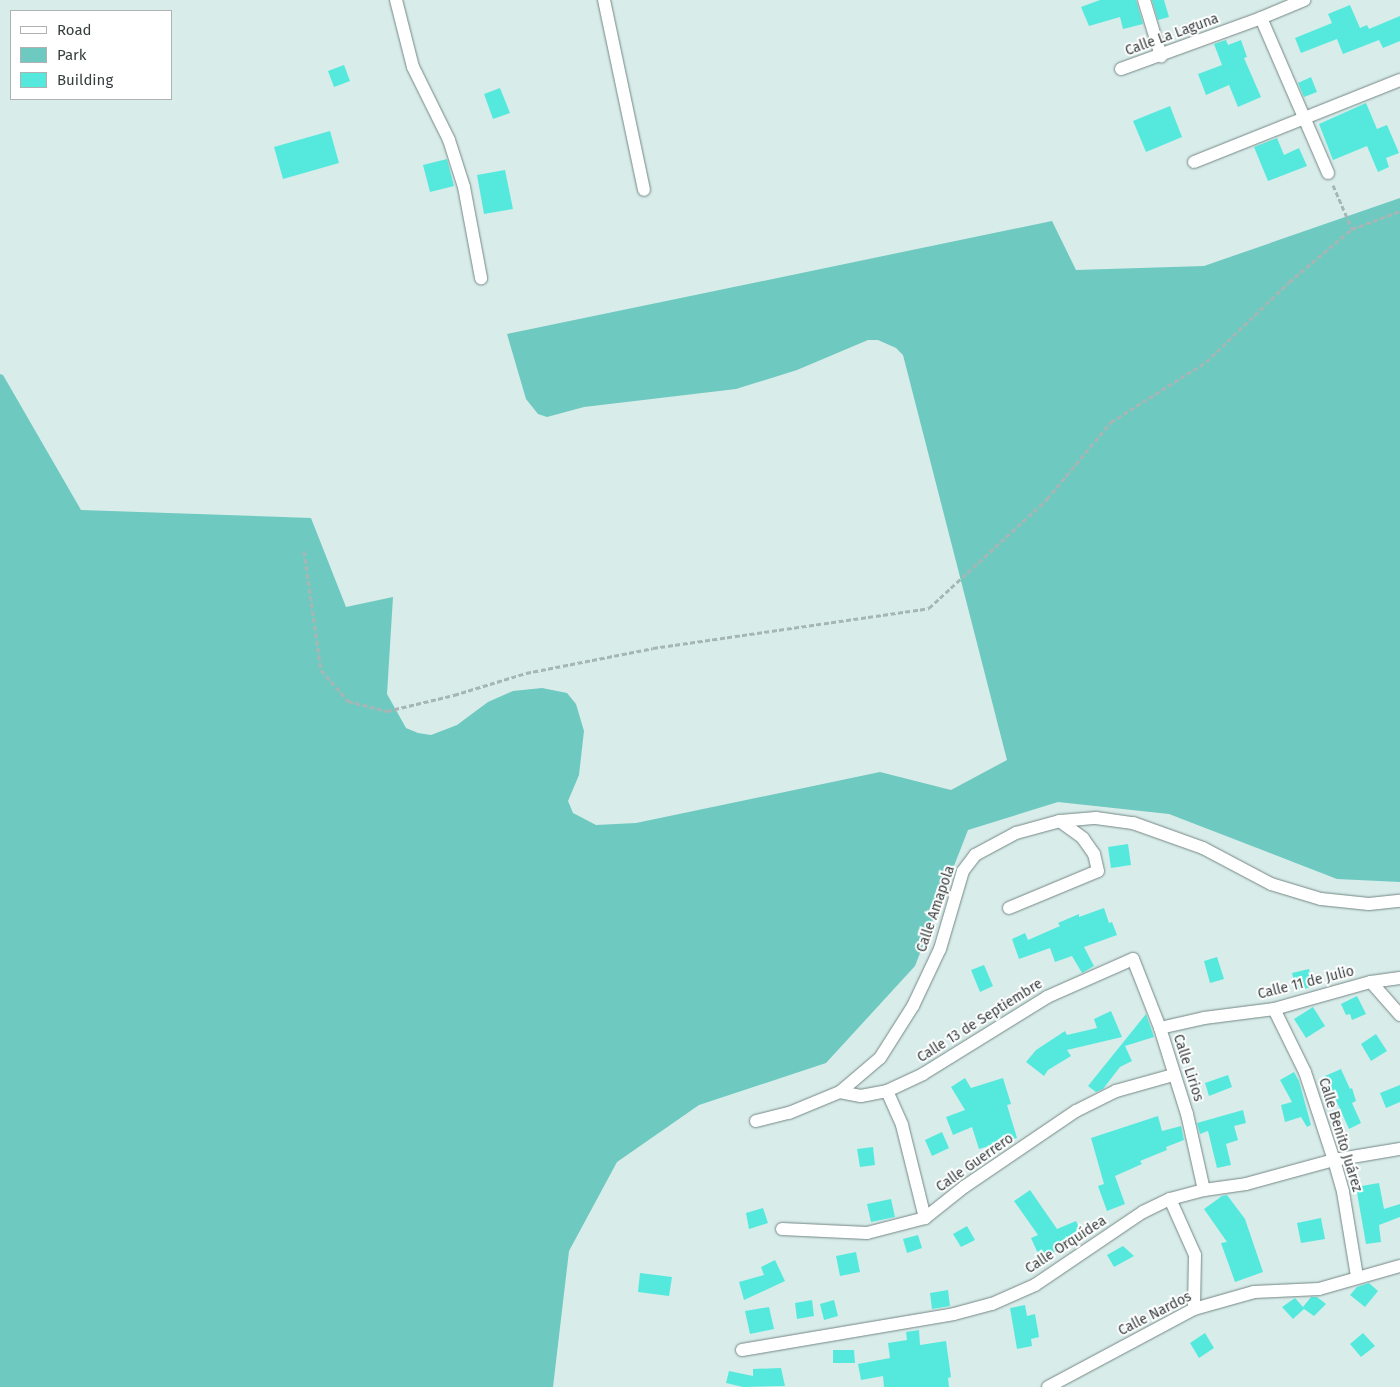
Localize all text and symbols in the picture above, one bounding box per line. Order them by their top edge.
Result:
legend [10,10,172,100]
street label: Calle La Laguna [1123,10,1221,60]
text: Road [57,21,92,39]
text: Park [57,46,87,64]
text: Building [57,71,113,89]
street label: Calle Amapola [913,864,959,954]
street label: Calle 11 de Julio [1256,963,1356,1003]
street label: Calle 13 de Septiembre [914,976,1046,1066]
street label: Calle Lirios [1169,1032,1207,1104]
street label: Calle Benito Juárez [1315,1076,1365,1194]
street label: Calle Guerrero [933,1130,1017,1196]
street label: Calle Orquídea [1022,1213,1110,1277]
street label: Calle Nardos [1116,1288,1194,1340]

